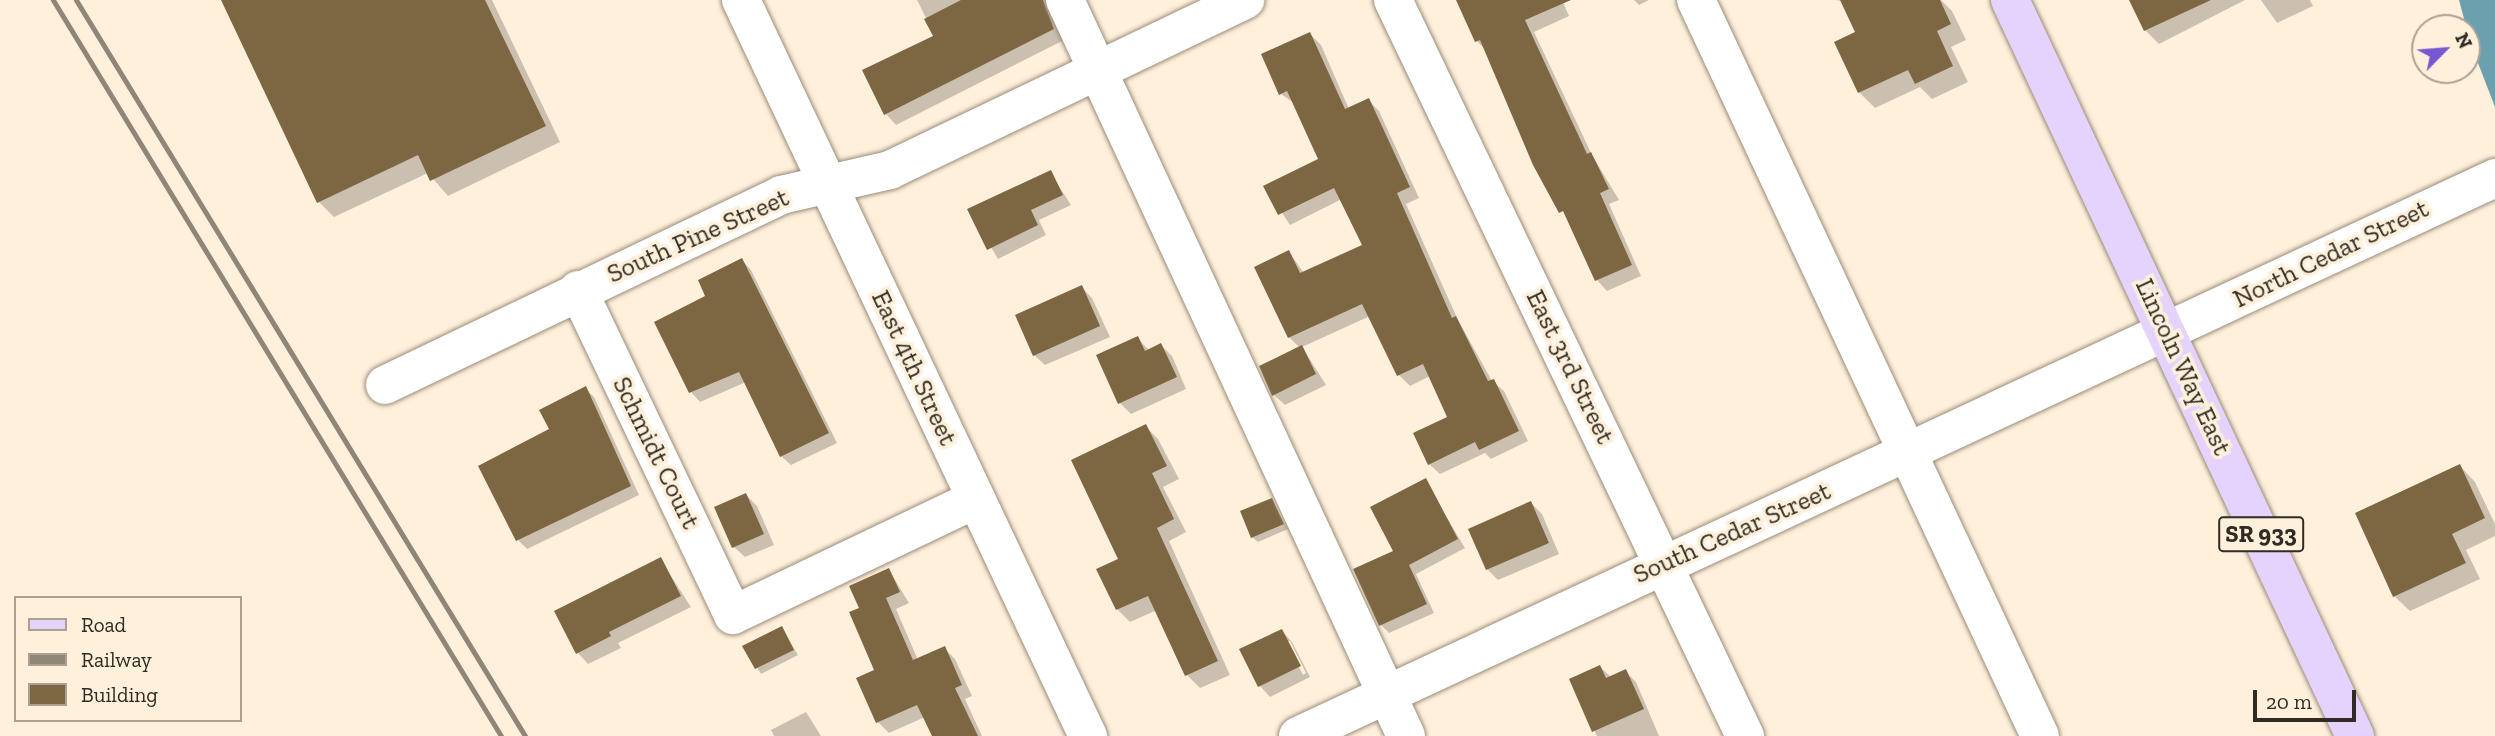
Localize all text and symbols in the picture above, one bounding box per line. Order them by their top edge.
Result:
north arrow [2411,14,2481,84]
text: N [2450,29,2477,52]
street label: South Pine Street [602,182,794,290]
street label: North Cedar Street [2228,193,2434,315]
street label: Lincoln Way East [2128,273,2238,461]
street label: East 3rd Street [1519,285,1621,449]
street label: East 4th Street [864,286,964,450]
street label: Schmidt Court [606,372,706,534]
street label: South Cedar Street [1628,475,1836,591]
road number: SR 933 [2217,514,2305,554]
legend [14,596,242,722]
text: Road [81,612,126,637]
text: Railway [81,647,152,672]
scale bar [2257,676,2360,720]
text: Building [81,682,158,707]
text: 20 m [2266,689,2312,714]

